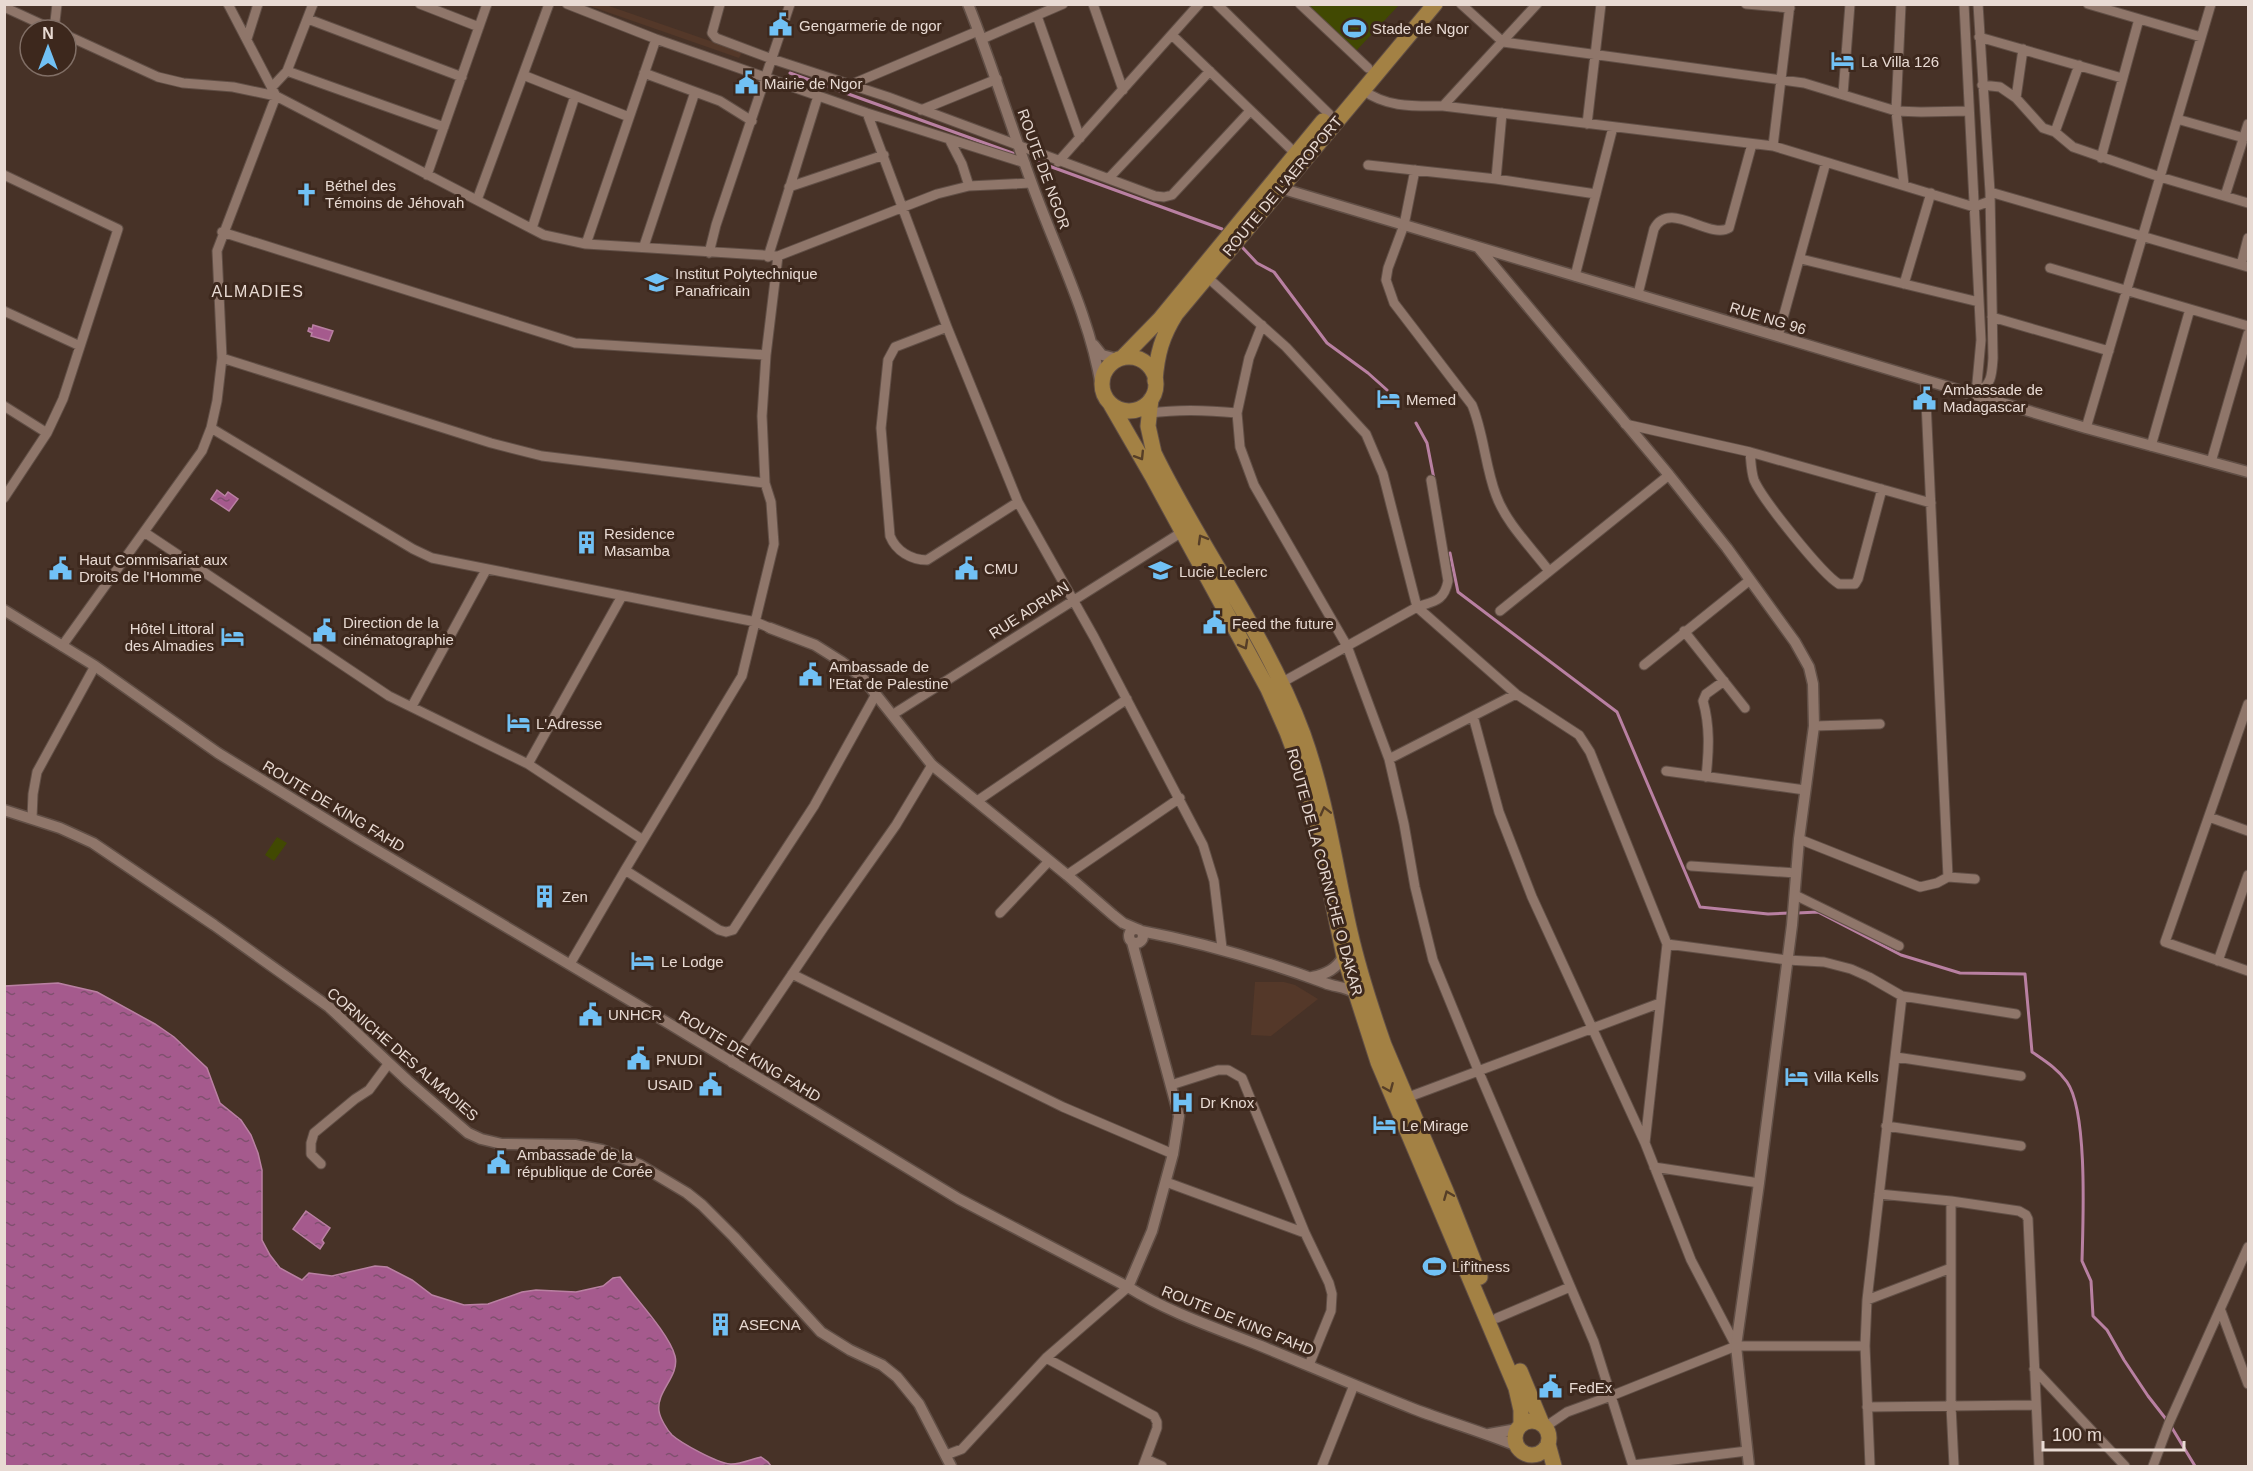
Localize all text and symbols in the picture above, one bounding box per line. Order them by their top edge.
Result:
public building icon: Gengarmerie de ngor [768,12,794,38]
sports icon: Stade de Ngor [1341,15,1367,41]
place label: Gengarmerie de ngor [799,17,942,34]
north arrow [18,18,78,78]
place label: Stade de Ngor [1372,20,1469,37]
text: N [42,25,54,42]
hotel icon: La Villa 126 [1830,48,1856,74]
place label: La Villa 126 [1861,53,1939,70]
public building icon: Mairie de Ngor [733,70,759,96]
place label: Mairie de Ngor [764,75,862,92]
street label: ROUTE DE NGOR [1014,107,1074,232]
street label: ROUTE DE L'AEROPORT [1219,113,1345,259]
place label: Béthel des Témoins de Jéhovah [325,177,464,211]
church icon: Béthel des Témoins de Jéhovah [294,181,320,207]
place label: Institut Polytechnique Panafricain [675,265,818,299]
school or university icon: Institut Polytechnique Panafricain [644,269,670,295]
district label: ALMADIES [212,283,304,300]
street label: RUE NG 96 [1728,298,1808,338]
place label: Ambassade de Madagascar [1943,381,2043,415]
public building icon: Ambassade de Madagascar [1912,385,1938,411]
hotel icon: Memed [1375,386,1401,412]
place label: Memed [1406,391,1456,408]
one-way arrow [1133,449,1144,460]
place label: Residence Masamba [604,525,675,559]
building icon: Residence Masamba [573,529,599,555]
one-way arrow [1197,535,1209,545]
place label: Haut Commisariat aux Droits de l'Homme [79,551,228,585]
public building icon: Haut Commisariat aux Droits de l'Homme [48,555,74,581]
public building icon: CMU [953,555,979,581]
school or university icon: Lucie Leclerc [1148,558,1174,584]
place label: CMU [984,560,1018,577]
place label: Lucie Leclerc [1179,563,1268,580]
street label: RUE ADRIAN [986,578,1072,642]
public building icon: Feed the future [1201,610,1227,636]
place label: Direction de la cinématographie [343,614,454,648]
place label: Feed the future [1232,615,1334,632]
public building icon: Direction de la cinématographie [312,618,338,644]
place label: Hôtel Littoral des Almadies [125,620,214,654]
hotel icon: Hôtel Littoral des Almadies [219,624,245,650]
one-way arrow [1237,638,1248,649]
place label: Ambassade de l'Etat de Palestine [829,658,949,692]
public building icon: Ambassade de l'Etat de Palestine [798,662,824,688]
hotel icon: L'Adresse [505,710,531,736]
place label: L'Adresse [536,715,602,732]
street label: ROUTE DE LA CORNICHE O DAKAR [1284,747,1366,998]
street label: ROUTE DE KING FAHD [260,757,408,855]
one-way arrow [1320,806,1333,816]
building icon: Zen [531,883,557,909]
place label: Zen [562,888,588,905]
hotel icon: Le Lodge [630,948,656,974]
place label: Le Lodge [661,953,724,970]
street label: CORNICHE DES ALMADIES [324,984,482,1124]
public building icon: UNHCR [577,1001,603,1027]
place label: UNHCR [608,1006,662,1023]
street label: ROUTE DE KING FAHD [676,1007,824,1105]
public building icon: PNUDI [625,1046,651,1072]
place label: PNUDI [656,1051,703,1068]
hotel icon: Villa Kells [1783,1063,1809,1089]
place label: Villa Kells [1814,1068,1879,1085]
public building icon: USAID [698,1071,724,1097]
place label: USAID [647,1076,693,1093]
one-way arrow [1382,1081,1394,1092]
hospital icon: Dr Knox [1169,1089,1195,1115]
place label: Dr Knox [1200,1094,1255,1111]
hotel icon: Le Mirage [1371,1112,1397,1138]
place label: Le Mirage [1402,1117,1469,1134]
place label: Ambassade de la république de Corée [517,1146,653,1180]
public building icon: Ambassade de la république de Corée [486,1150,512,1176]
one-way arrow [1443,1190,1455,1201]
sports icon: Lif'itness [1421,1253,1447,1279]
place label: Lif'itness [1452,1258,1510,1275]
street label: ROUTE DE KING FAHD [1159,1282,1317,1358]
building icon: ASECNA [708,1311,734,1337]
place label: ASECNA [739,1316,801,1333]
public building icon: FedEx [1538,1374,1564,1400]
place label: FedEx [1569,1379,1613,1396]
scale bar [2043,1414,2184,1452]
text: 100 m [2052,1425,2102,1445]

